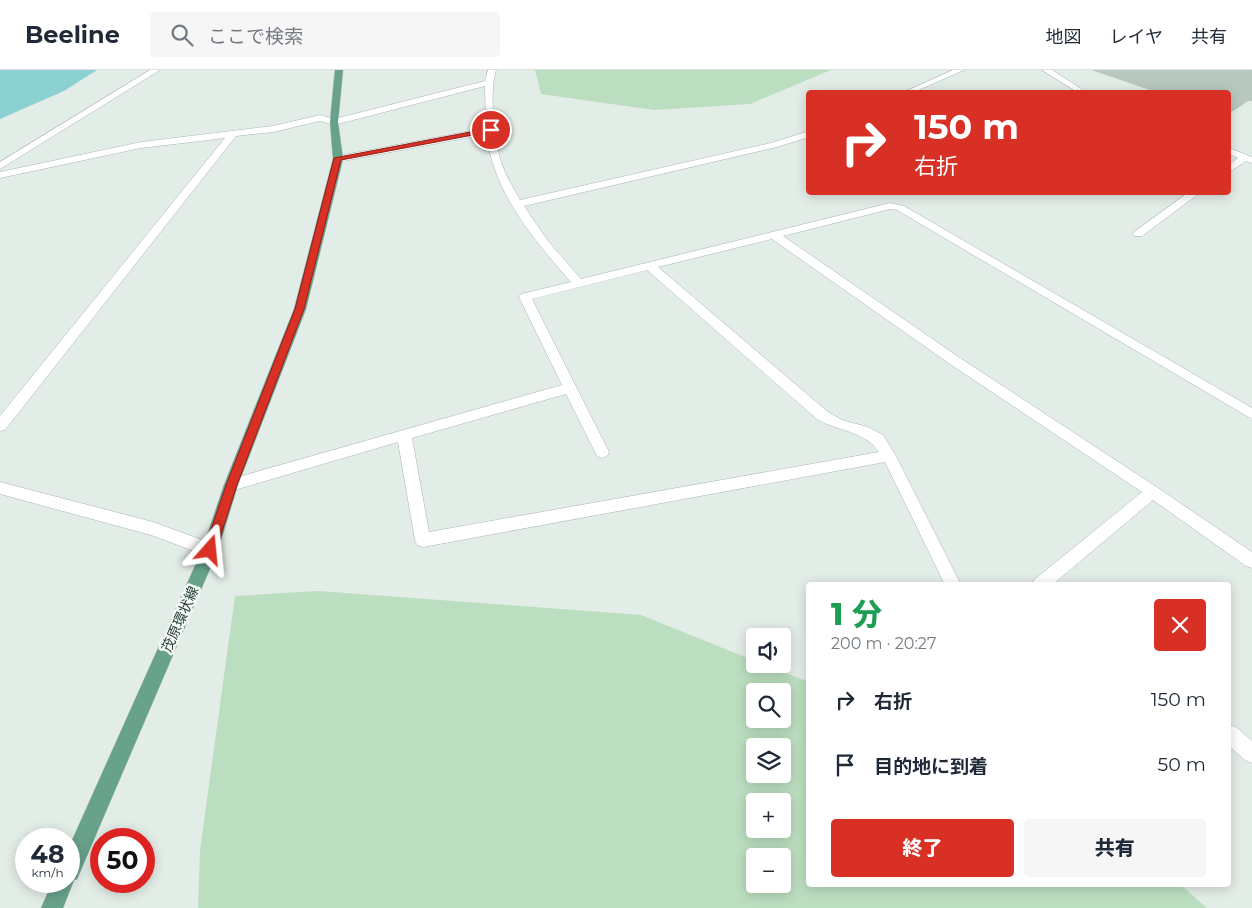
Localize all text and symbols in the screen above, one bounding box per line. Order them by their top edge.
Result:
search box [150,12,500,57]
text: Beeline [25,20,120,49]
icon: search [168,21,196,49]
text: ここで検索 [208,25,303,48]
text: 地図 [1046,26,1082,48]
text: レイヤ [1110,26,1163,48]
text: 共有 [1191,26,1227,48]
text: 150 m [914,105,1019,148]
pin [470,109,512,151]
icon: right [831,110,896,175]
icon: arrive [477,116,505,144]
text: 右折 [914,153,958,180]
position arrow [183,523,235,575]
street label: 茂原環状線 [158,583,202,655]
text: 1 分 [831,596,882,633]
button: close [1154,599,1206,651]
map controls [746,628,791,893]
button: sound [746,628,791,673]
text: 200 m · 20:27 [831,634,936,653]
button: search [746,683,791,728]
icon: right [831,686,859,714]
text: 150 m [1151,688,1206,711]
text: 右折 [874,690,912,713]
button: layers [746,738,791,783]
icon: arrive [831,751,859,779]
text: 50 m [1158,753,1206,776]
text: 目的地に到着 [874,755,988,778]
button: + [746,793,791,838]
button: 終了 [831,819,1014,877]
button: 共有 [1024,819,1206,877]
speed limit sign: 50 [90,828,155,893]
text: 48 [31,839,64,869]
button: − [746,848,791,893]
text: km/h [31,865,64,880]

